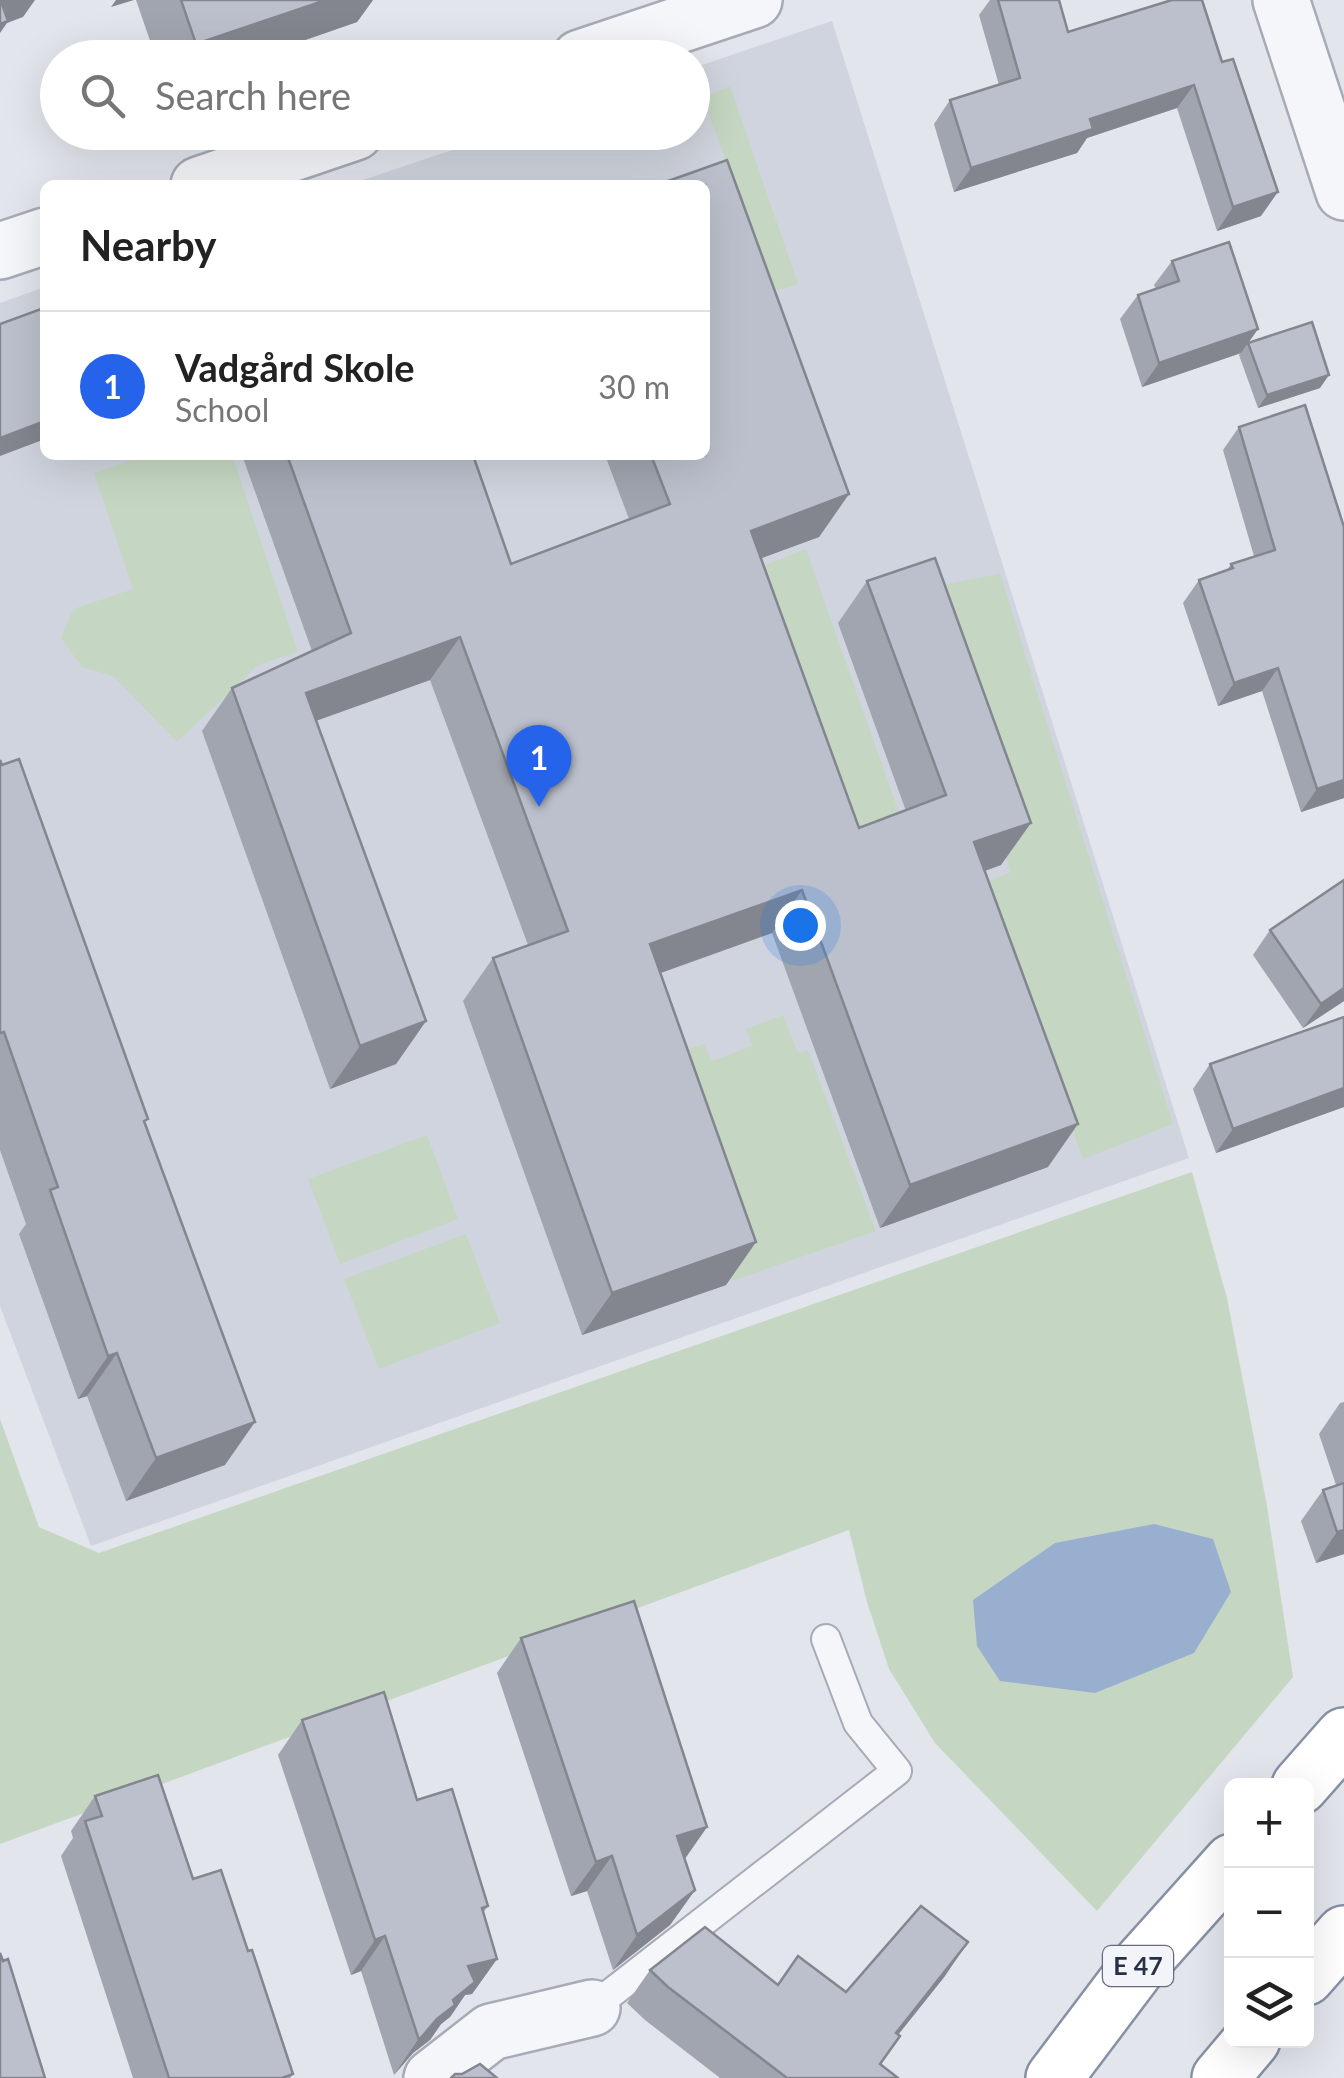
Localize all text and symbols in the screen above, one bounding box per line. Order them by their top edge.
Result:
search box [40,40,710,150]
icon: search [75,68,130,123]
text: Search here [155,72,351,118]
text: Nearby [80,220,217,270]
text: Vadgård Skole [175,344,415,390]
text: 1 [103,367,122,406]
text: 30 m [598,367,670,406]
text: School [175,390,269,429]
pin: 1 [506,724,572,807]
your location [775,900,826,951]
map controls [1224,1778,1314,2048]
button: + [1224,1778,1314,1868]
button: − [1224,1868,1314,1958]
road number: E 47 [1103,1946,1173,1986]
button: layers [1224,1958,1314,2048]

